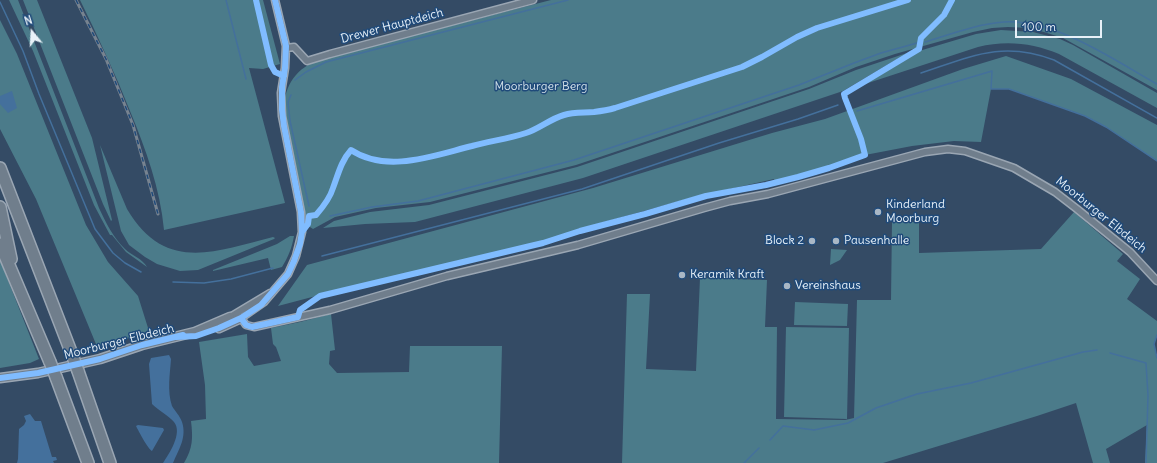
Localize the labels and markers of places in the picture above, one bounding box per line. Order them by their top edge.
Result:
place label: Kinderland Moorburg [886,198,945,226]
marker: Kinderland Moorburg [873,207,883,217]
place label: Block 2 [765,234,804,248]
place label: Pausenhalle [844,234,909,248]
marker: Block 2 [807,236,817,246]
marker: Pausenhalle [831,236,841,246]
place label: Keramik Kraft [690,268,764,282]
marker: Keramik Kraft [677,270,687,280]
place label: Vereinshaus [795,279,861,293]
marker: Vereinshaus [782,281,792,291]

